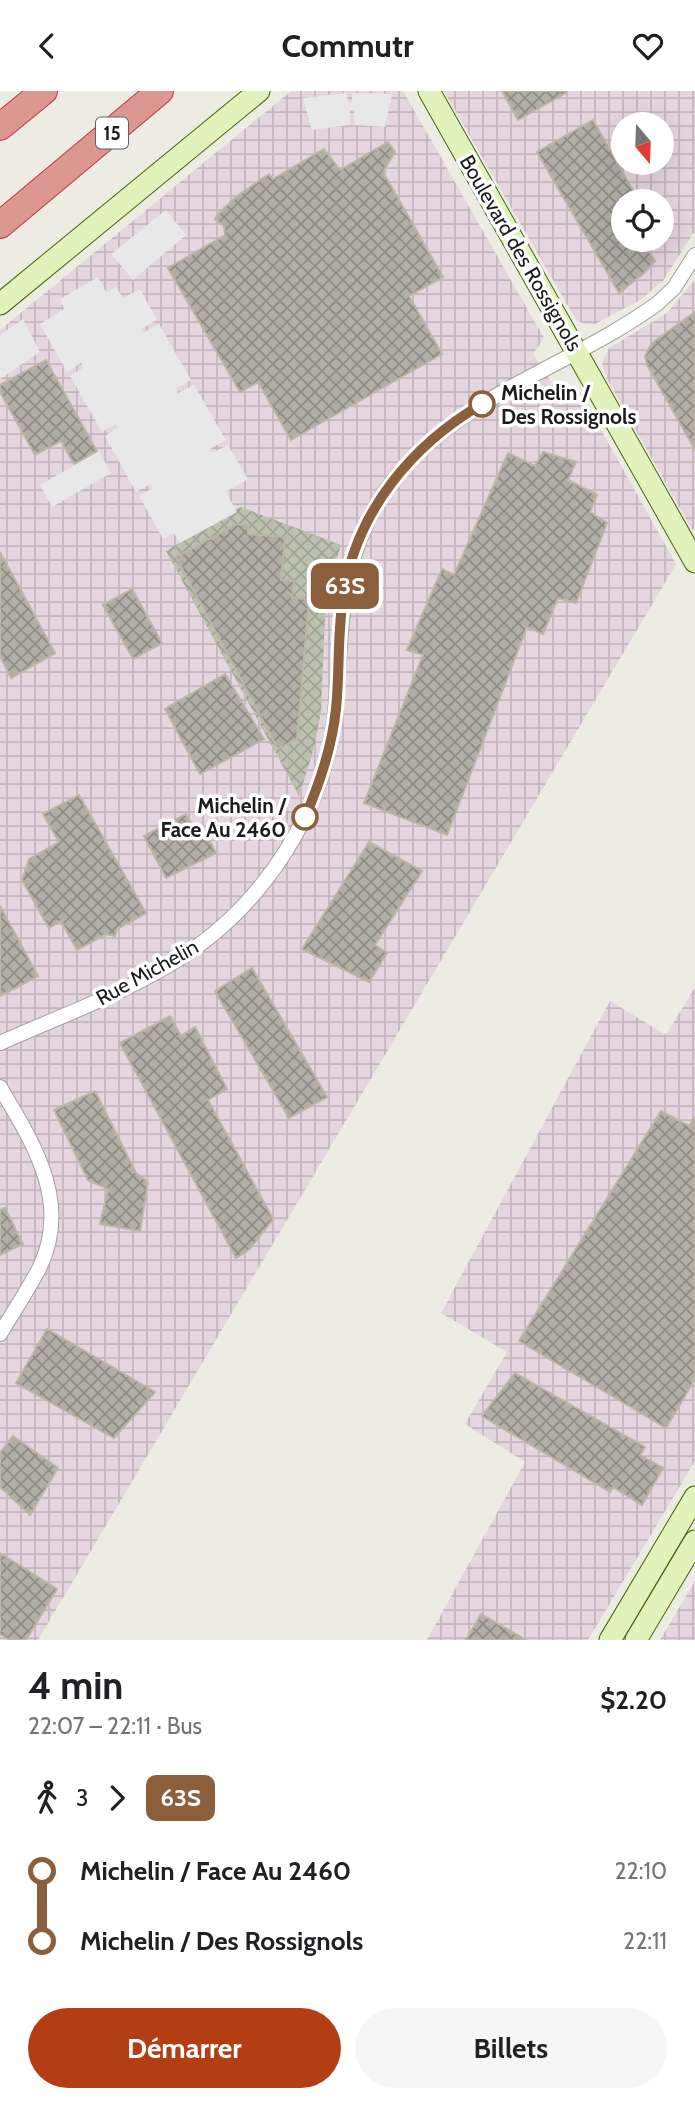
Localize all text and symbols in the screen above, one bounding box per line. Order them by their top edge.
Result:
text: Commutr [281,26,414,65]
icon: back [28,27,66,65]
icon: heart [629,27,667,65]
north arrow [611,112,674,175]
map controls [611,112,674,252]
road number: 15 [96,117,128,149]
street label: Boulevard des Rossignols [455,150,588,356]
button: locate [611,189,674,252]
place label: Michelin / Des Rossignols [501,380,637,429]
marker: Michelin / Des Rossignols [469,391,495,417]
line badge: 63S [305,563,385,609]
text: 63S [325,571,365,600]
place label: Michelin / Face Au 2460 [160,793,287,842]
marker: Michelin / Face Au 2460 [292,804,318,830]
street label: Rue Michelin [92,934,202,1010]
text: 4 min [28,1662,123,1709]
text: $2.20 [600,1684,667,1716]
text: 22:07 – 22:11 · Bus [28,1712,202,1740]
icon: walk [28,1779,66,1817]
icon: forward [98,1779,136,1817]
text: 63S [160,1783,201,1812]
text: 3 [76,1784,88,1812]
text: Michelin / Face Au 2460 [80,1855,351,1887]
text: 22:10 [615,1857,667,1885]
text: Michelin / Des Rossignols [80,1925,363,1957]
text: 22:11 [623,1927,667,1955]
button: Démarrer [28,2008,341,2088]
button: Billets [355,2008,667,2088]

